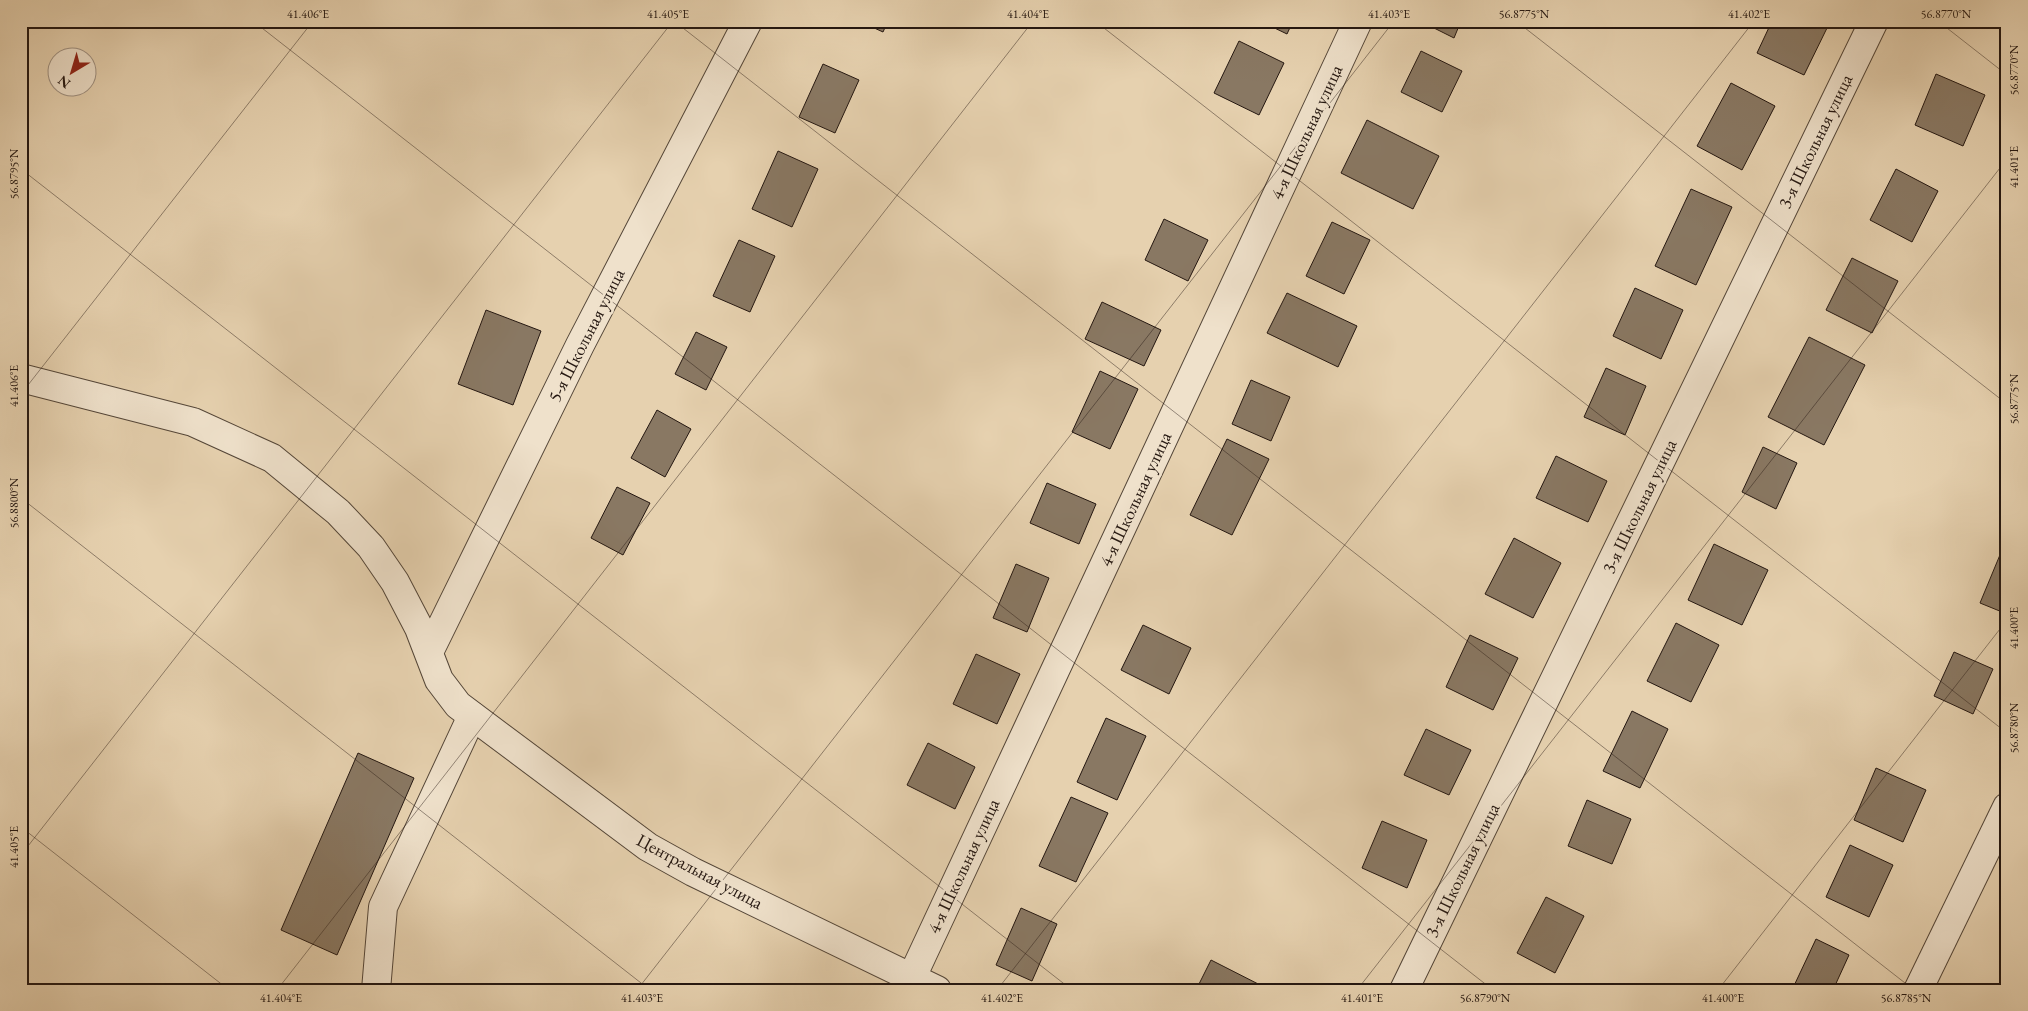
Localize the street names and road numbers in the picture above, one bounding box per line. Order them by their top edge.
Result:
street label: 4-я Школьная улица [1265,60,1348,203]
street label: 3-я Школьная улица [1773,69,1858,212]
street label: 5-я Школьная улица [543,264,630,405]
street label: 4-я Школьная улица [1094,427,1177,570]
street label: 3-я Школьная улица [1597,434,1682,577]
street label: 4-я Школьная улица [922,794,1005,937]
street label: 3-я Школьная улица [1420,798,1505,941]
street label: Центральная улица [633,828,768,914]

